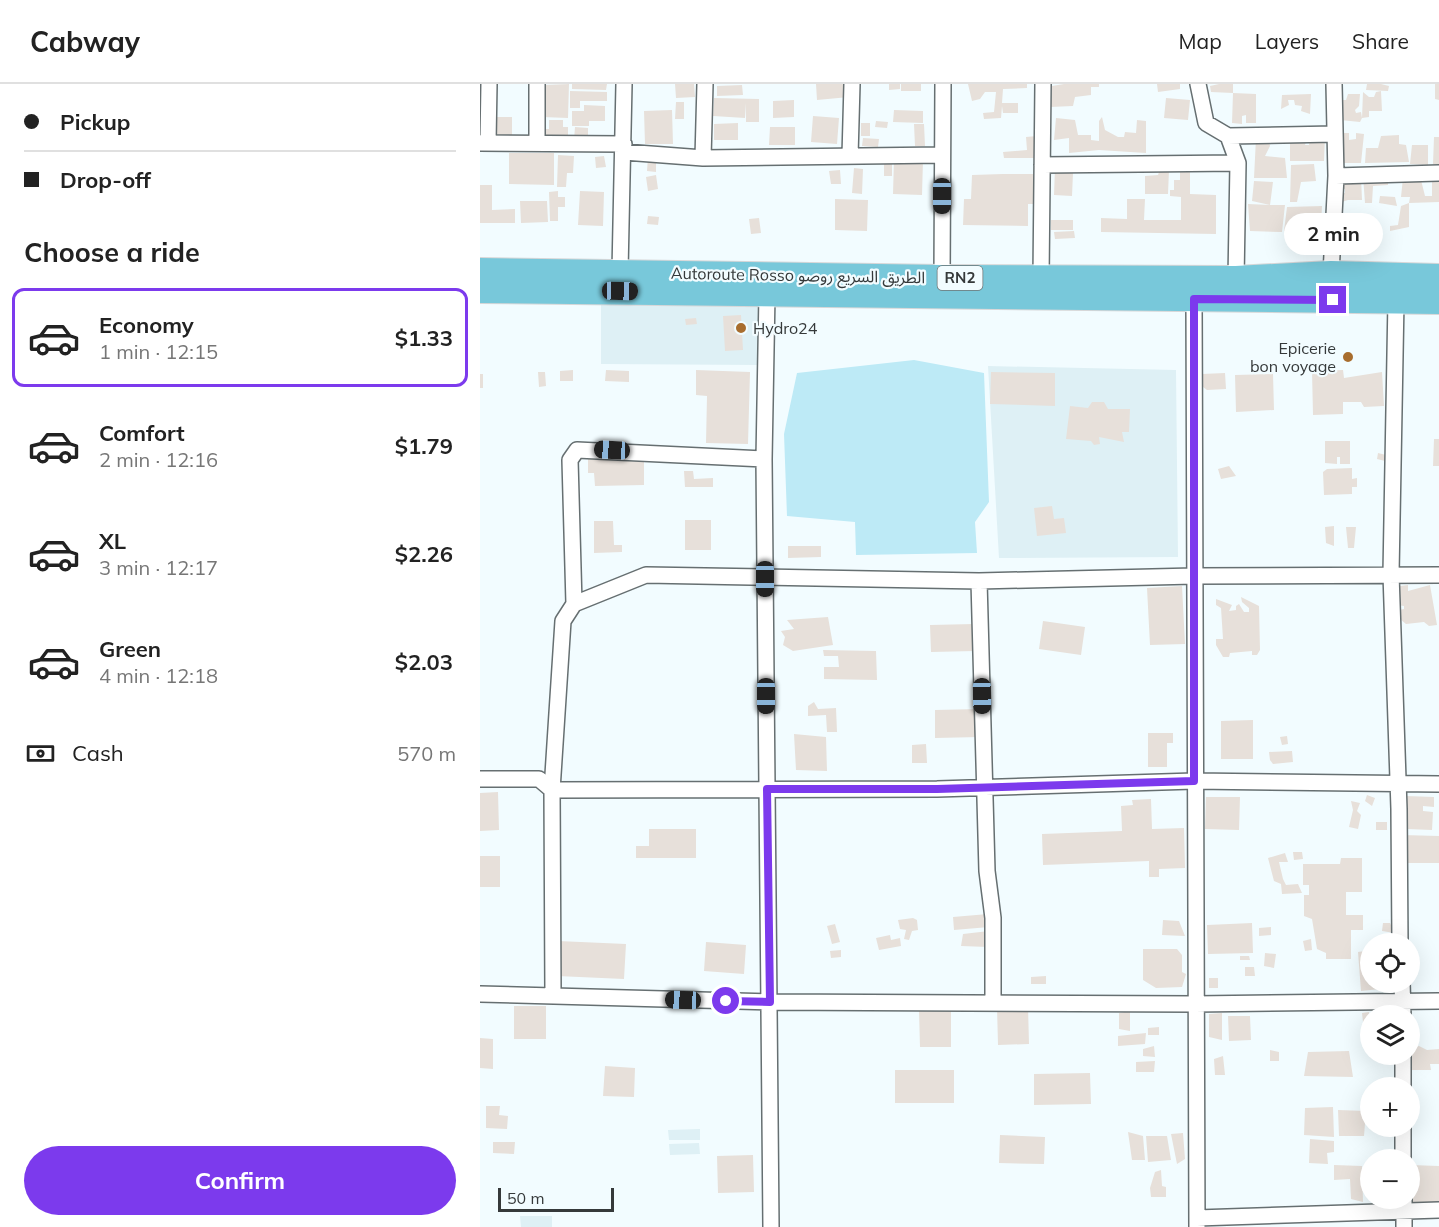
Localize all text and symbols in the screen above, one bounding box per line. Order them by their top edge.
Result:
text: Cabway [30,24,140,59]
text: Map [1179,28,1222,54]
text: Layers [1255,28,1319,54]
text: Share [1352,28,1409,54]
text: Pickup [60,108,130,136]
text: Drop-off [60,166,151,194]
car [933,178,951,214]
callout: 2 min [1284,213,1382,255]
text: 2 min [1307,221,1360,246]
text: Choose a ride [24,235,200,269]
street label: Autoroute Rosso الطريق السريع روصو [671,263,925,290]
road number: RN2 [938,266,982,290]
car [602,282,638,300]
route end [1319,286,1346,313]
icon: car [27,311,81,365]
text: Economy [99,311,194,339]
place label: Hydro24 [753,318,818,338]
marker: Hydro24 [734,321,748,335]
text: $1.33 [395,324,453,352]
place label: Epicerie bon voyage [1250,338,1336,376]
text: 1 min · 12:15 [99,339,218,364]
marker: Epicerie bon voyage [1341,350,1355,364]
icon: car [27,419,81,473]
text: Comfort [99,419,185,447]
text: $1.79 [395,432,453,460]
car [594,440,630,460]
text: 2 min · 12:16 [99,447,218,472]
icon: car [27,527,81,581]
text: XL [99,527,126,555]
text: $2.26 [395,540,453,568]
text: 3 min · 12:17 [99,555,218,580]
car [756,561,774,597]
icon: car [27,635,81,689]
text: Green [99,635,161,663]
text: $2.03 [395,648,453,676]
text: 4 min · 12:18 [99,663,218,688]
car [757,678,775,714]
car [973,678,991,714]
icon: cash [24,737,57,770]
text: Cash [72,739,124,767]
text: 570 m [397,741,456,766]
map controls [1360,933,1420,1209]
button: locate [1360,933,1420,993]
route start [712,987,739,1014]
car [665,990,701,1010]
button: layers [1360,1005,1420,1065]
button: + [1360,1077,1420,1137]
button: Confirm [24,1146,456,1215]
button: − [1360,1149,1420,1209]
scale bar [498,1185,614,1212]
text: 50 m [507,1188,544,1208]

